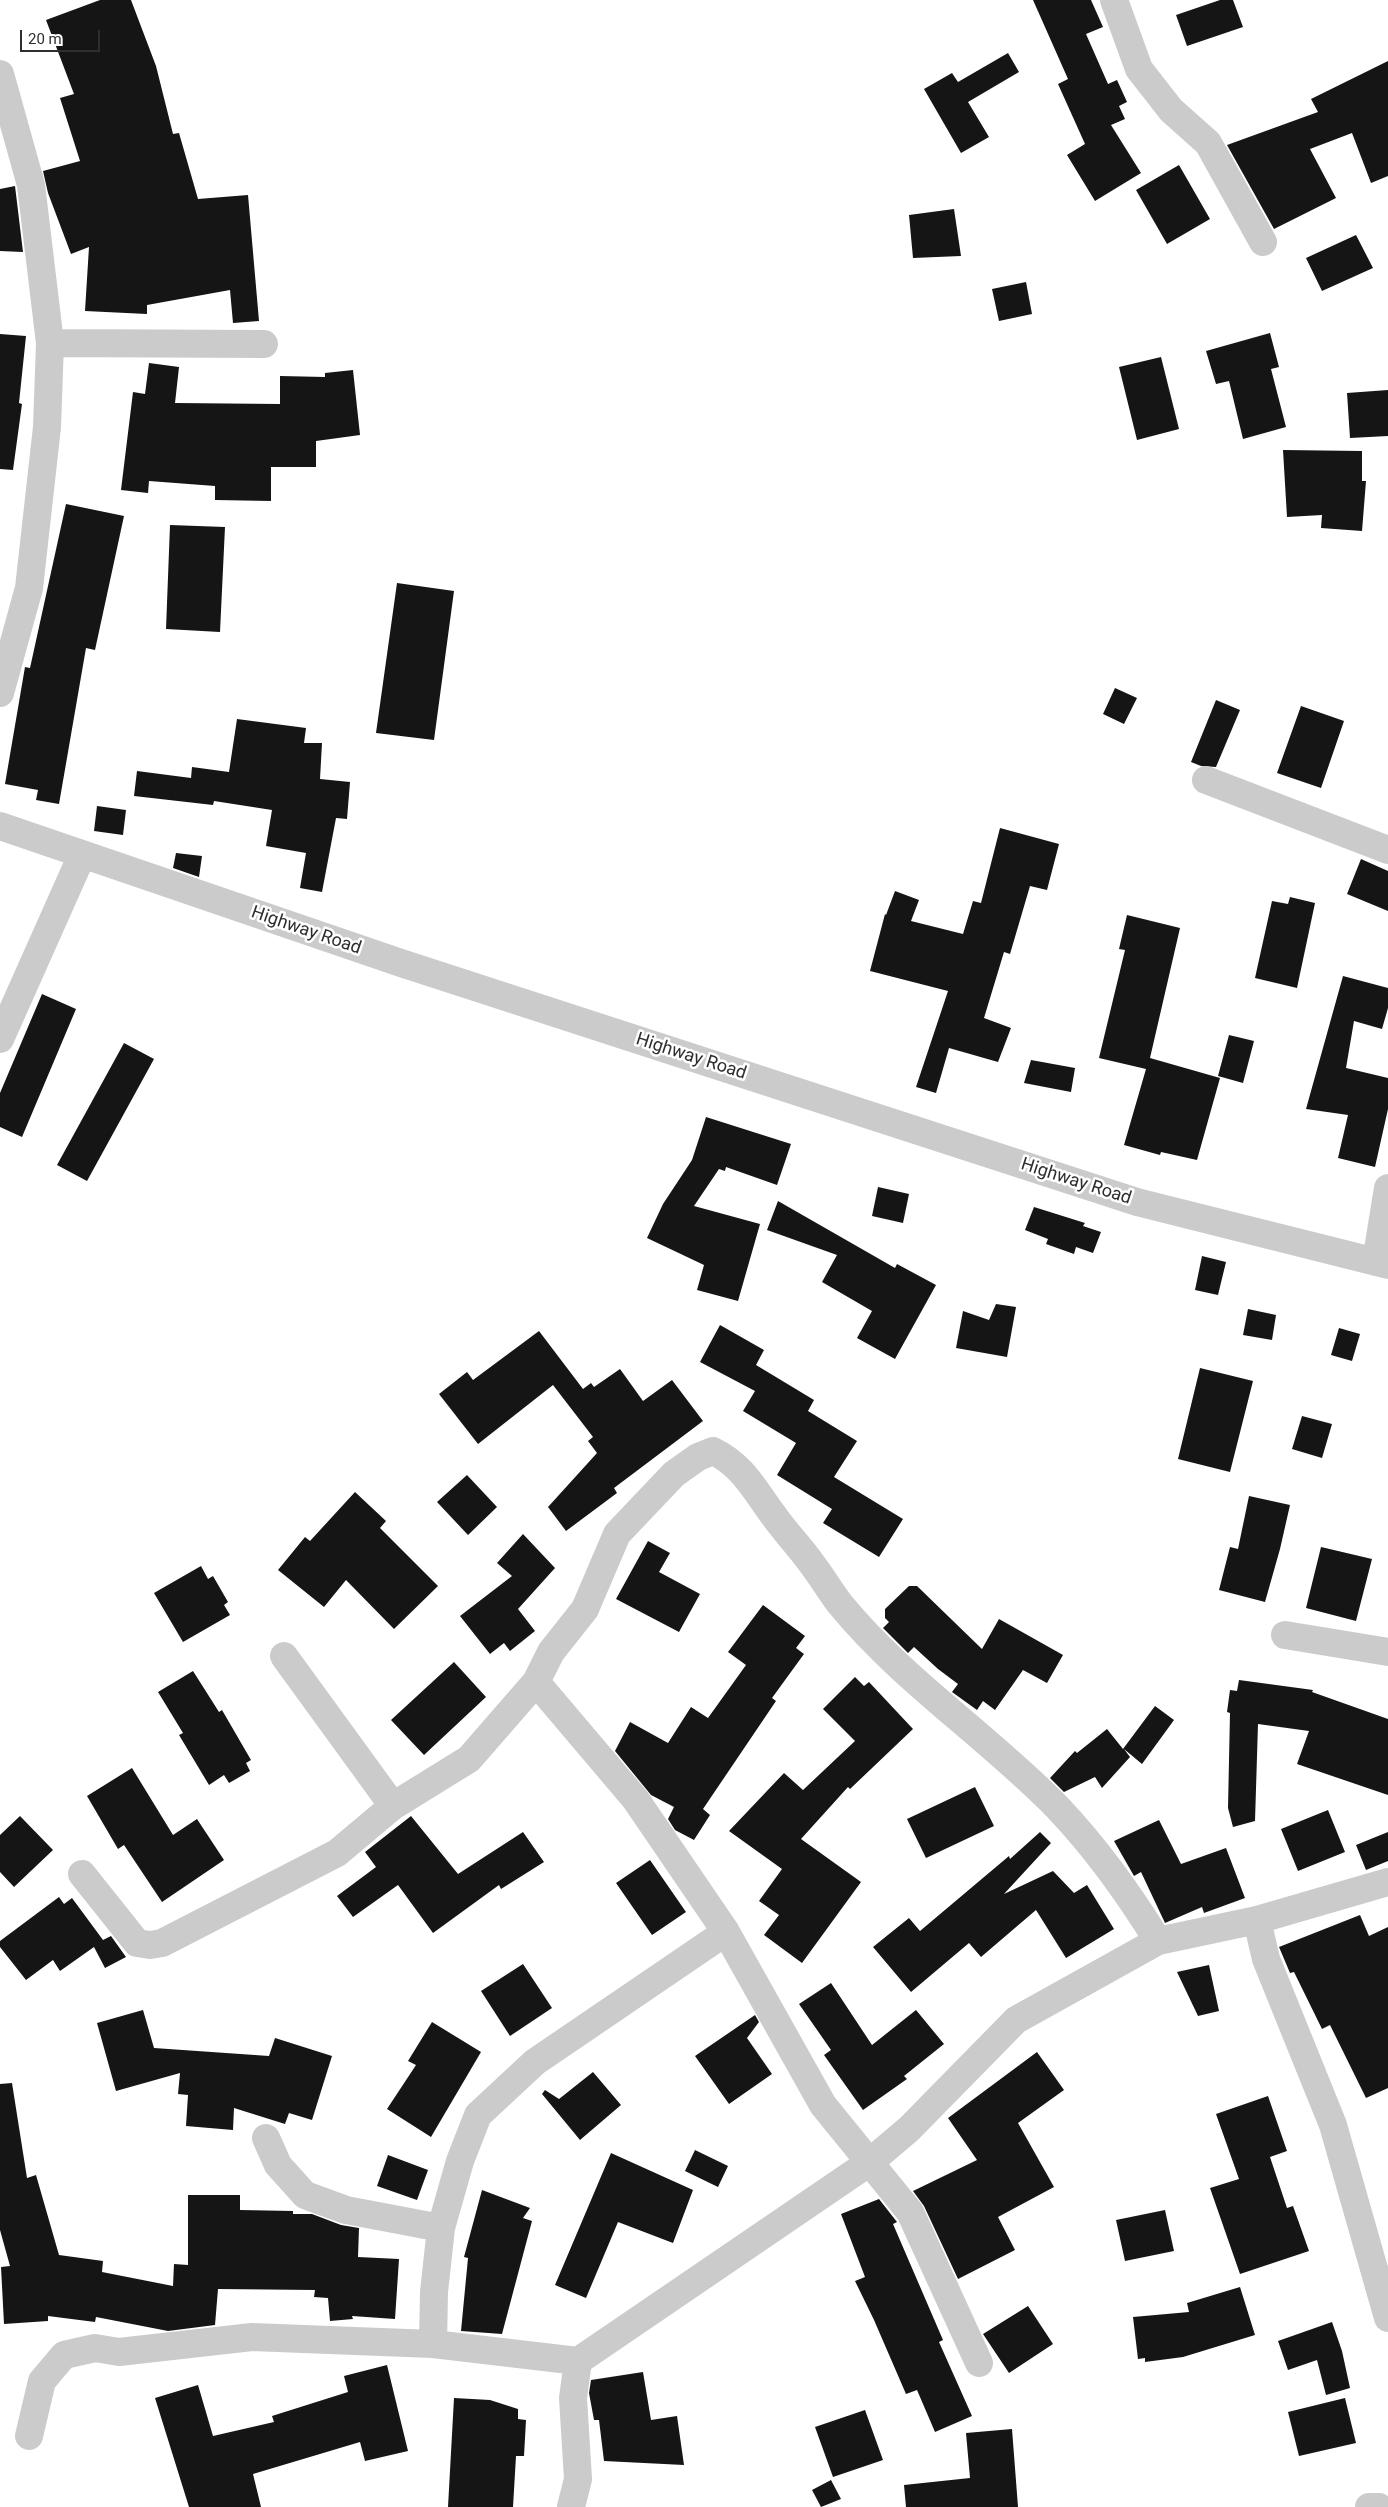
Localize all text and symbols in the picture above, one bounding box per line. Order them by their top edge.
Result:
scale bar [22,20,102,52]
text: 20 m [28,30,62,48]
street label: Highway Road [248,902,364,960]
street label: Highway Road [633,1029,749,1085]
street label: Highway Road [1018,1154,1134,1210]

